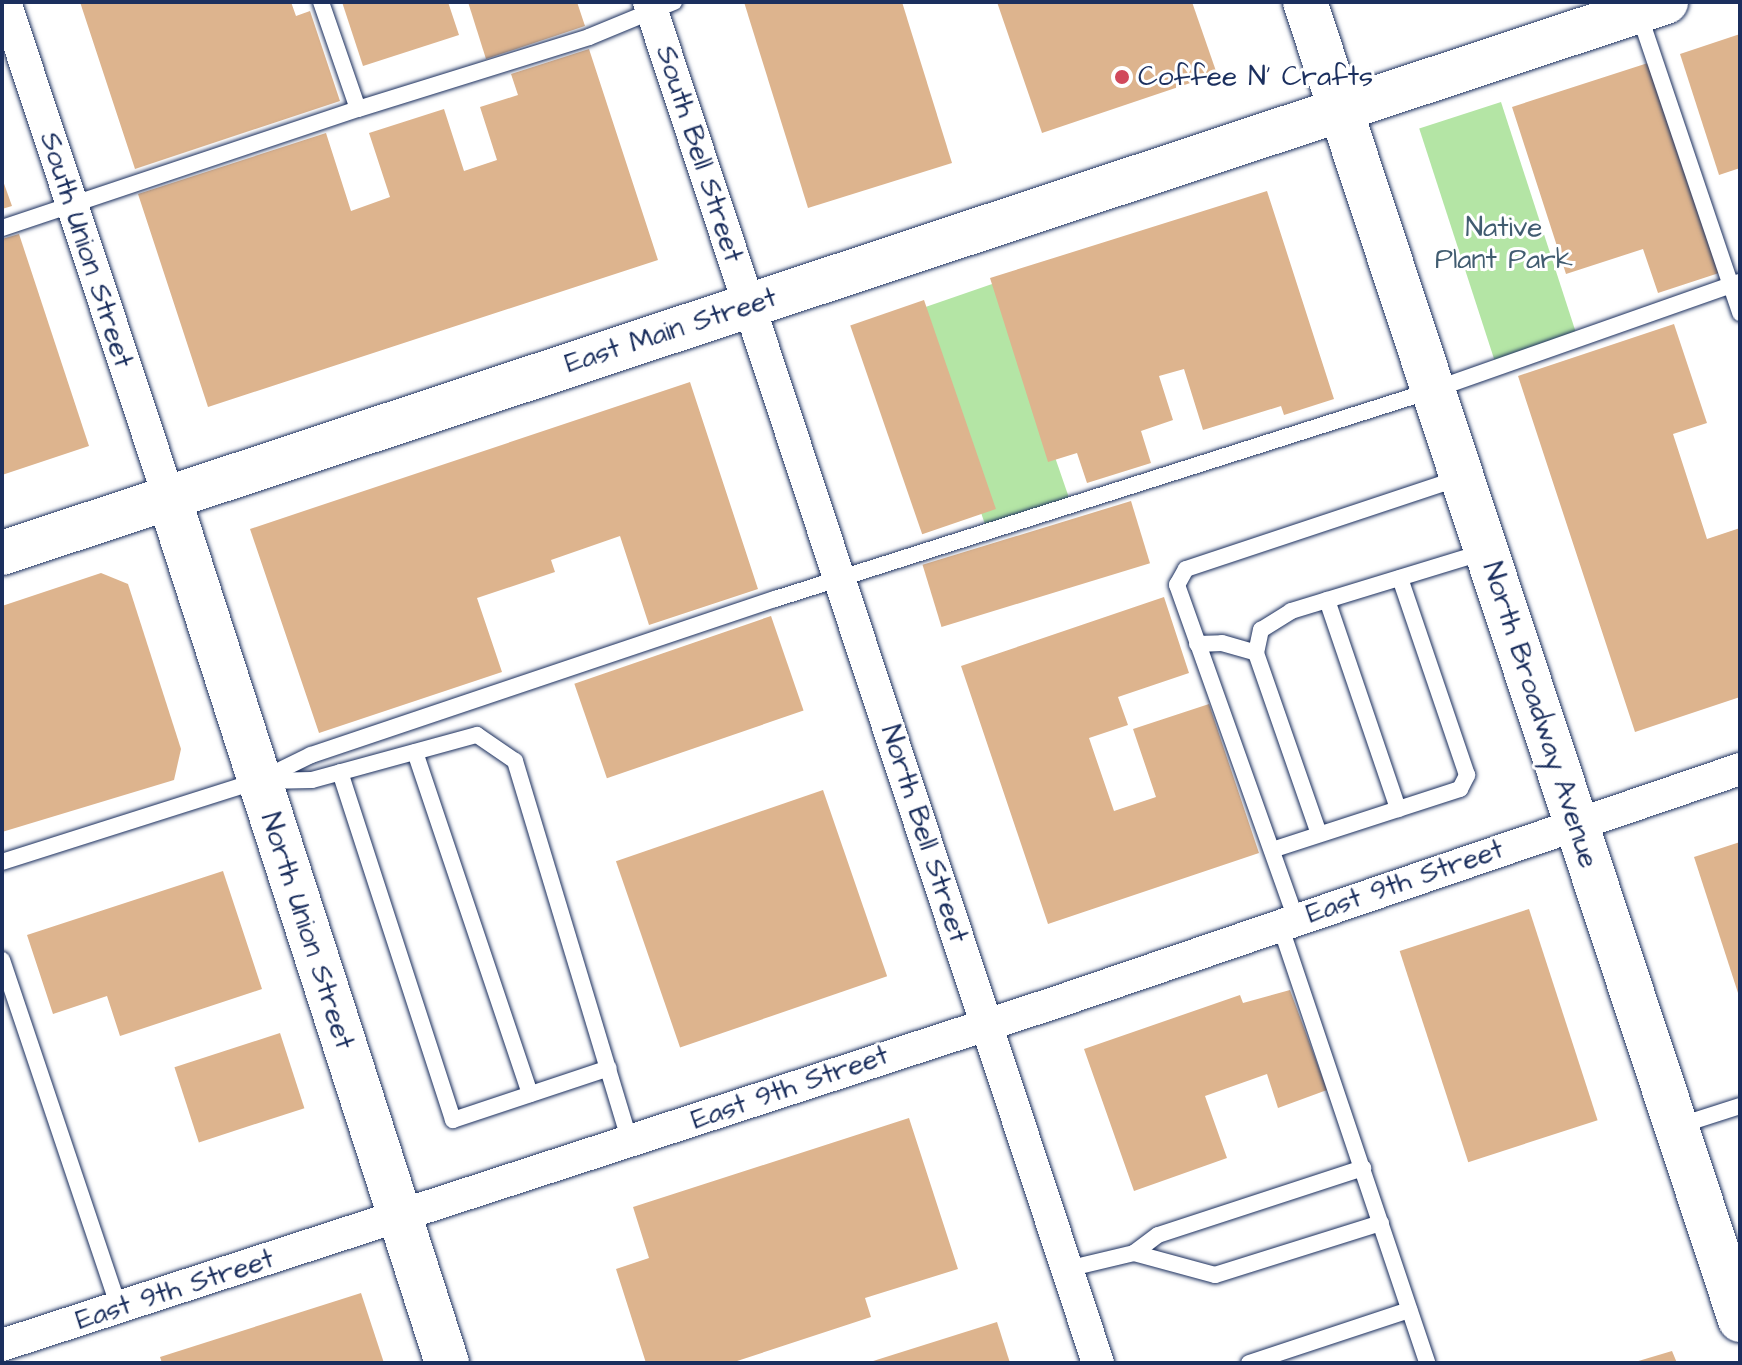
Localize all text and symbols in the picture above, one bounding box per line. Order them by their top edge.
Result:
street label: South Bell Street [648,41,750,267]
place label: Coffee N' Crafts [1138,60,1373,94]
marker: Coffee N' Crafts [1113,68,1131,86]
street label: South Union Street [32,128,140,372]
park label: Native Plant Park [1435,211,1573,277]
street label: East Main Street [561,281,781,381]
street label: North Broadway Avenue [1475,558,1605,872]
street label: North Bell Street [873,721,975,947]
street label: North Union Street [253,809,361,1053]
street label: East 9th Street [1302,833,1508,931]
street label: East 9th Street [687,1039,893,1137]
street label: East 9th Street [72,1242,278,1338]

